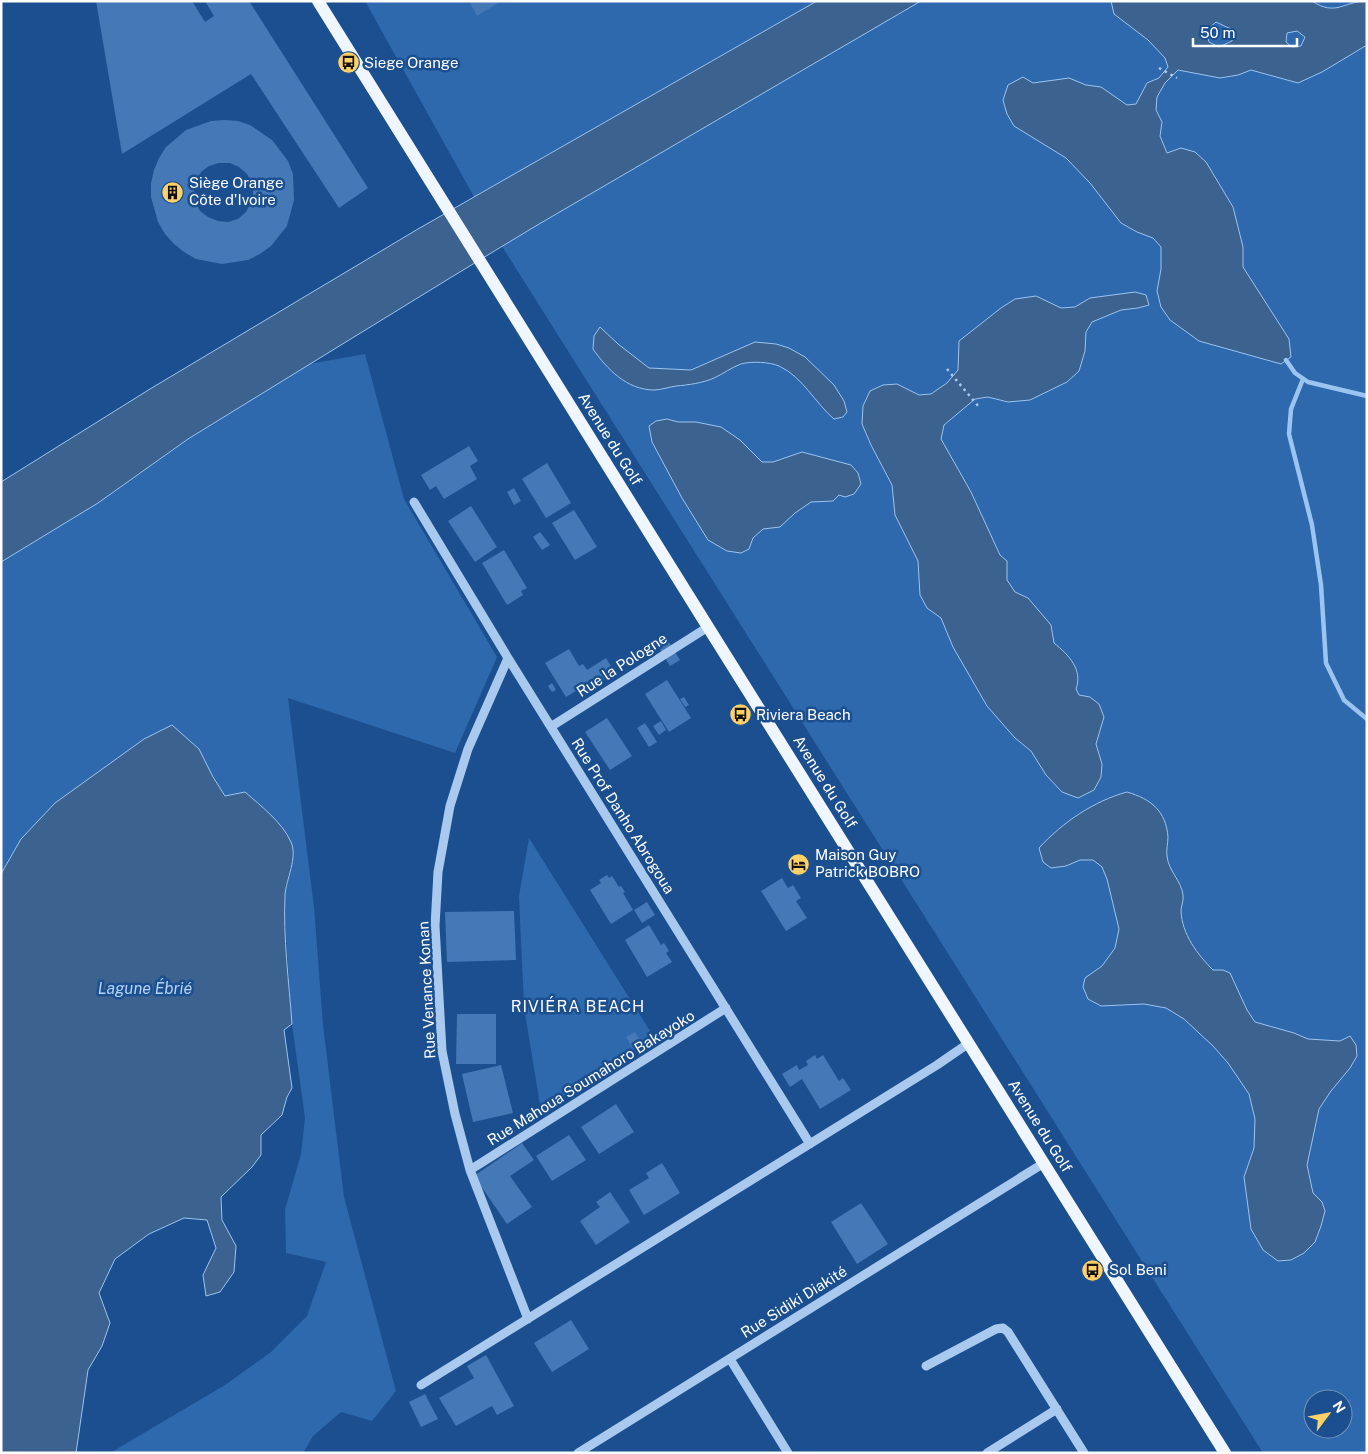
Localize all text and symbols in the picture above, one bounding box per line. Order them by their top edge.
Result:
scale bar [1193,15,1297,47]
text: 50 m [1200,24,1235,41]
bus stop icon: Siege Orange [336,51,360,75]
place label: Siege Orange [364,54,458,71]
place label: Siège Orange Côte d'Ivoire [189,174,283,208]
building icon: Siège Orange Côte d'Ivoire [161,180,185,204]
street label: Avenue du Golf [575,389,646,488]
street label: Rue la Pologne [573,629,670,700]
bus stop icon: Riviera Beach [728,703,752,727]
place label: Riviera Beach [756,706,851,723]
street label: Avenue du Golf [790,732,861,831]
street label: Rue Prof Danho Abrogoua [568,735,678,897]
place label: Maison Guy Patrick BOBRO [815,846,920,880]
hotel icon: Maison Guy Patrick BOBRO [787,852,811,876]
street label: Rue Venance Konan [414,921,439,1059]
water label: Lagune Ébrié [98,978,192,998]
district label: RIVIÉRA BEACH [511,996,645,1016]
street label: Rue Mahoua Soumahoro Bakayoko [484,1006,697,1149]
street label: Avenue du Golf [1005,1076,1076,1175]
bus stop icon: Sol Beni [1081,1258,1105,1282]
place label: Sol Beni [1109,1261,1167,1278]
street label: Rue Sidiki Diakité [738,1262,850,1341]
north arrow [1303,1389,1353,1439]
text: N [1329,1398,1349,1416]

